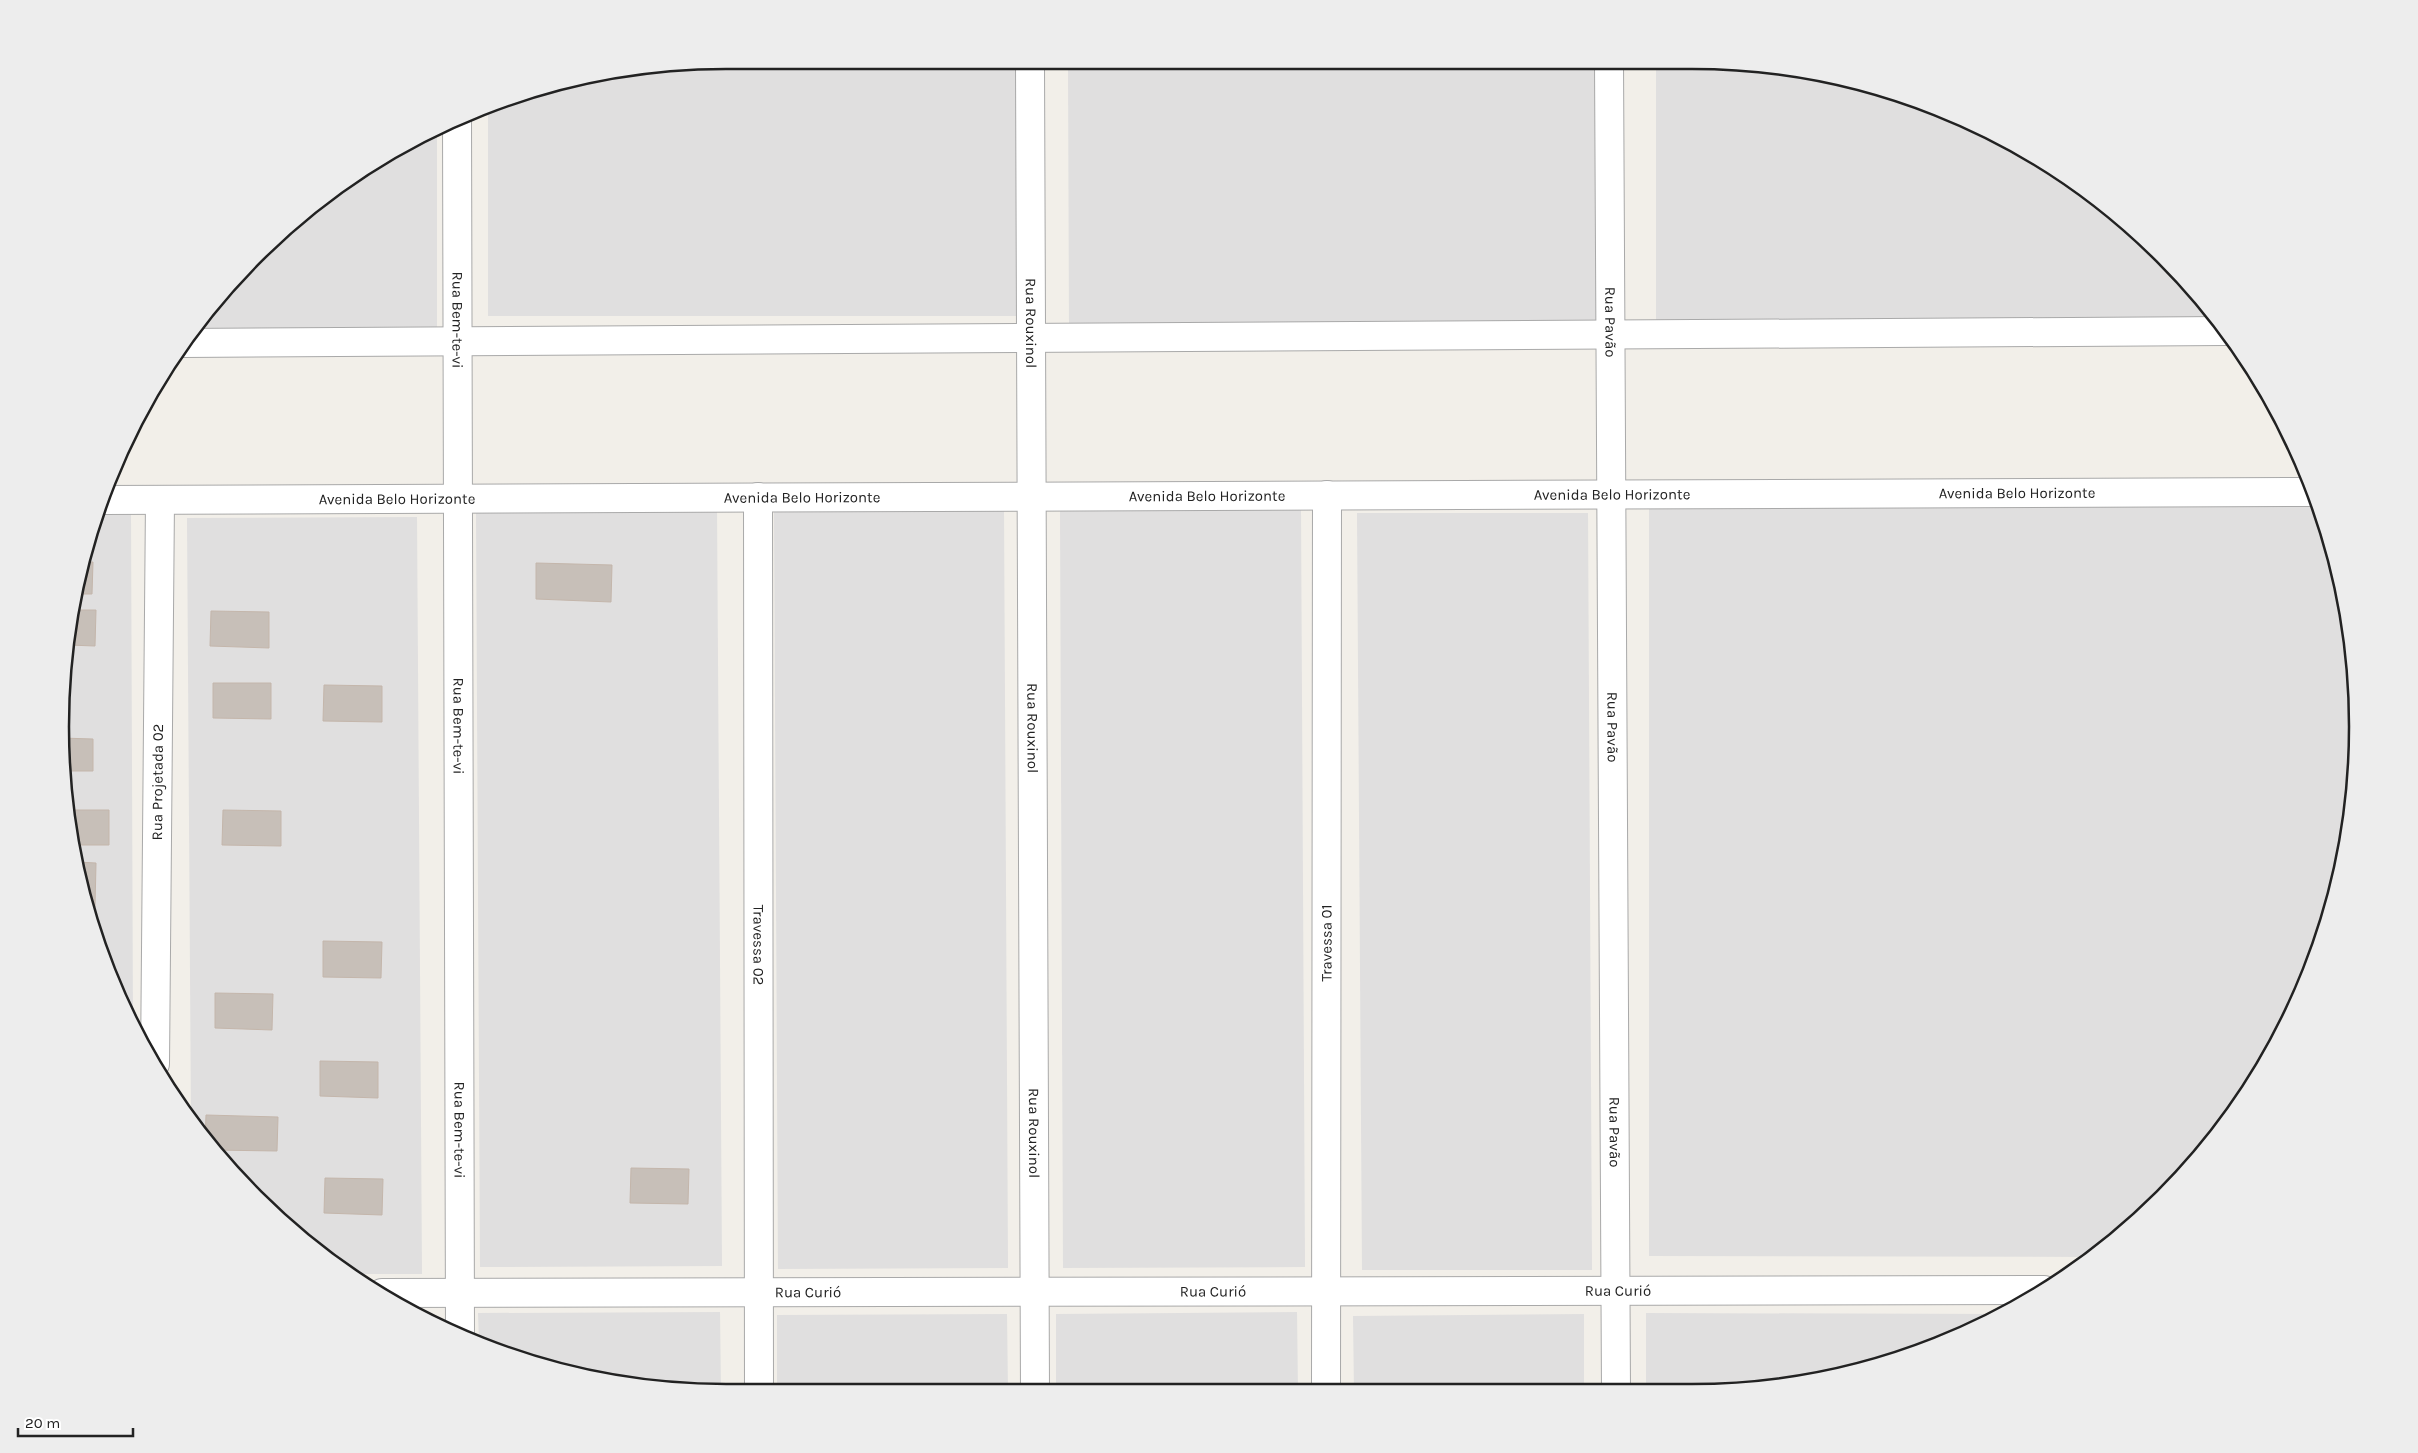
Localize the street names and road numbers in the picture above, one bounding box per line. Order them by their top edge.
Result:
street label: Rua Bem-te-vi [448,271,467,369]
street label: Rua Rouxinol [1022,278,1040,368]
street label: Rua Pavão [1601,287,1620,357]
street label: Avenida Belo Horizonte [1939,484,2095,502]
street label: Avenida Belo Horizonte [1534,485,1690,504]
street label: Avenida Belo Horizonte [1129,487,1285,505]
street label: Avenida Belo Horizonte [724,488,880,507]
street label: Avenida Belo Horizonte [319,490,475,508]
street label: Rua Bem-te-vi [449,677,468,775]
street label: Rua Rouxinol [1023,683,1042,773]
street label: Rua Pavão [1603,692,1622,762]
street label: Rua Projetada 02 [148,724,167,840]
street label: Travessa 02 [749,905,768,985]
street label: Travessa 01 [1317,905,1336,981]
street label: Rua Bem-te-vi [450,1081,469,1179]
street label: Rua Rouxinol [1025,1088,1043,1178]
street label: Rua Pavão [1605,1097,1624,1167]
street label: Rua Curió [1180,1282,1246,1301]
street label: Rua Curió [1585,1282,1651,1300]
street label: Rua Curió [775,1283,841,1301]

